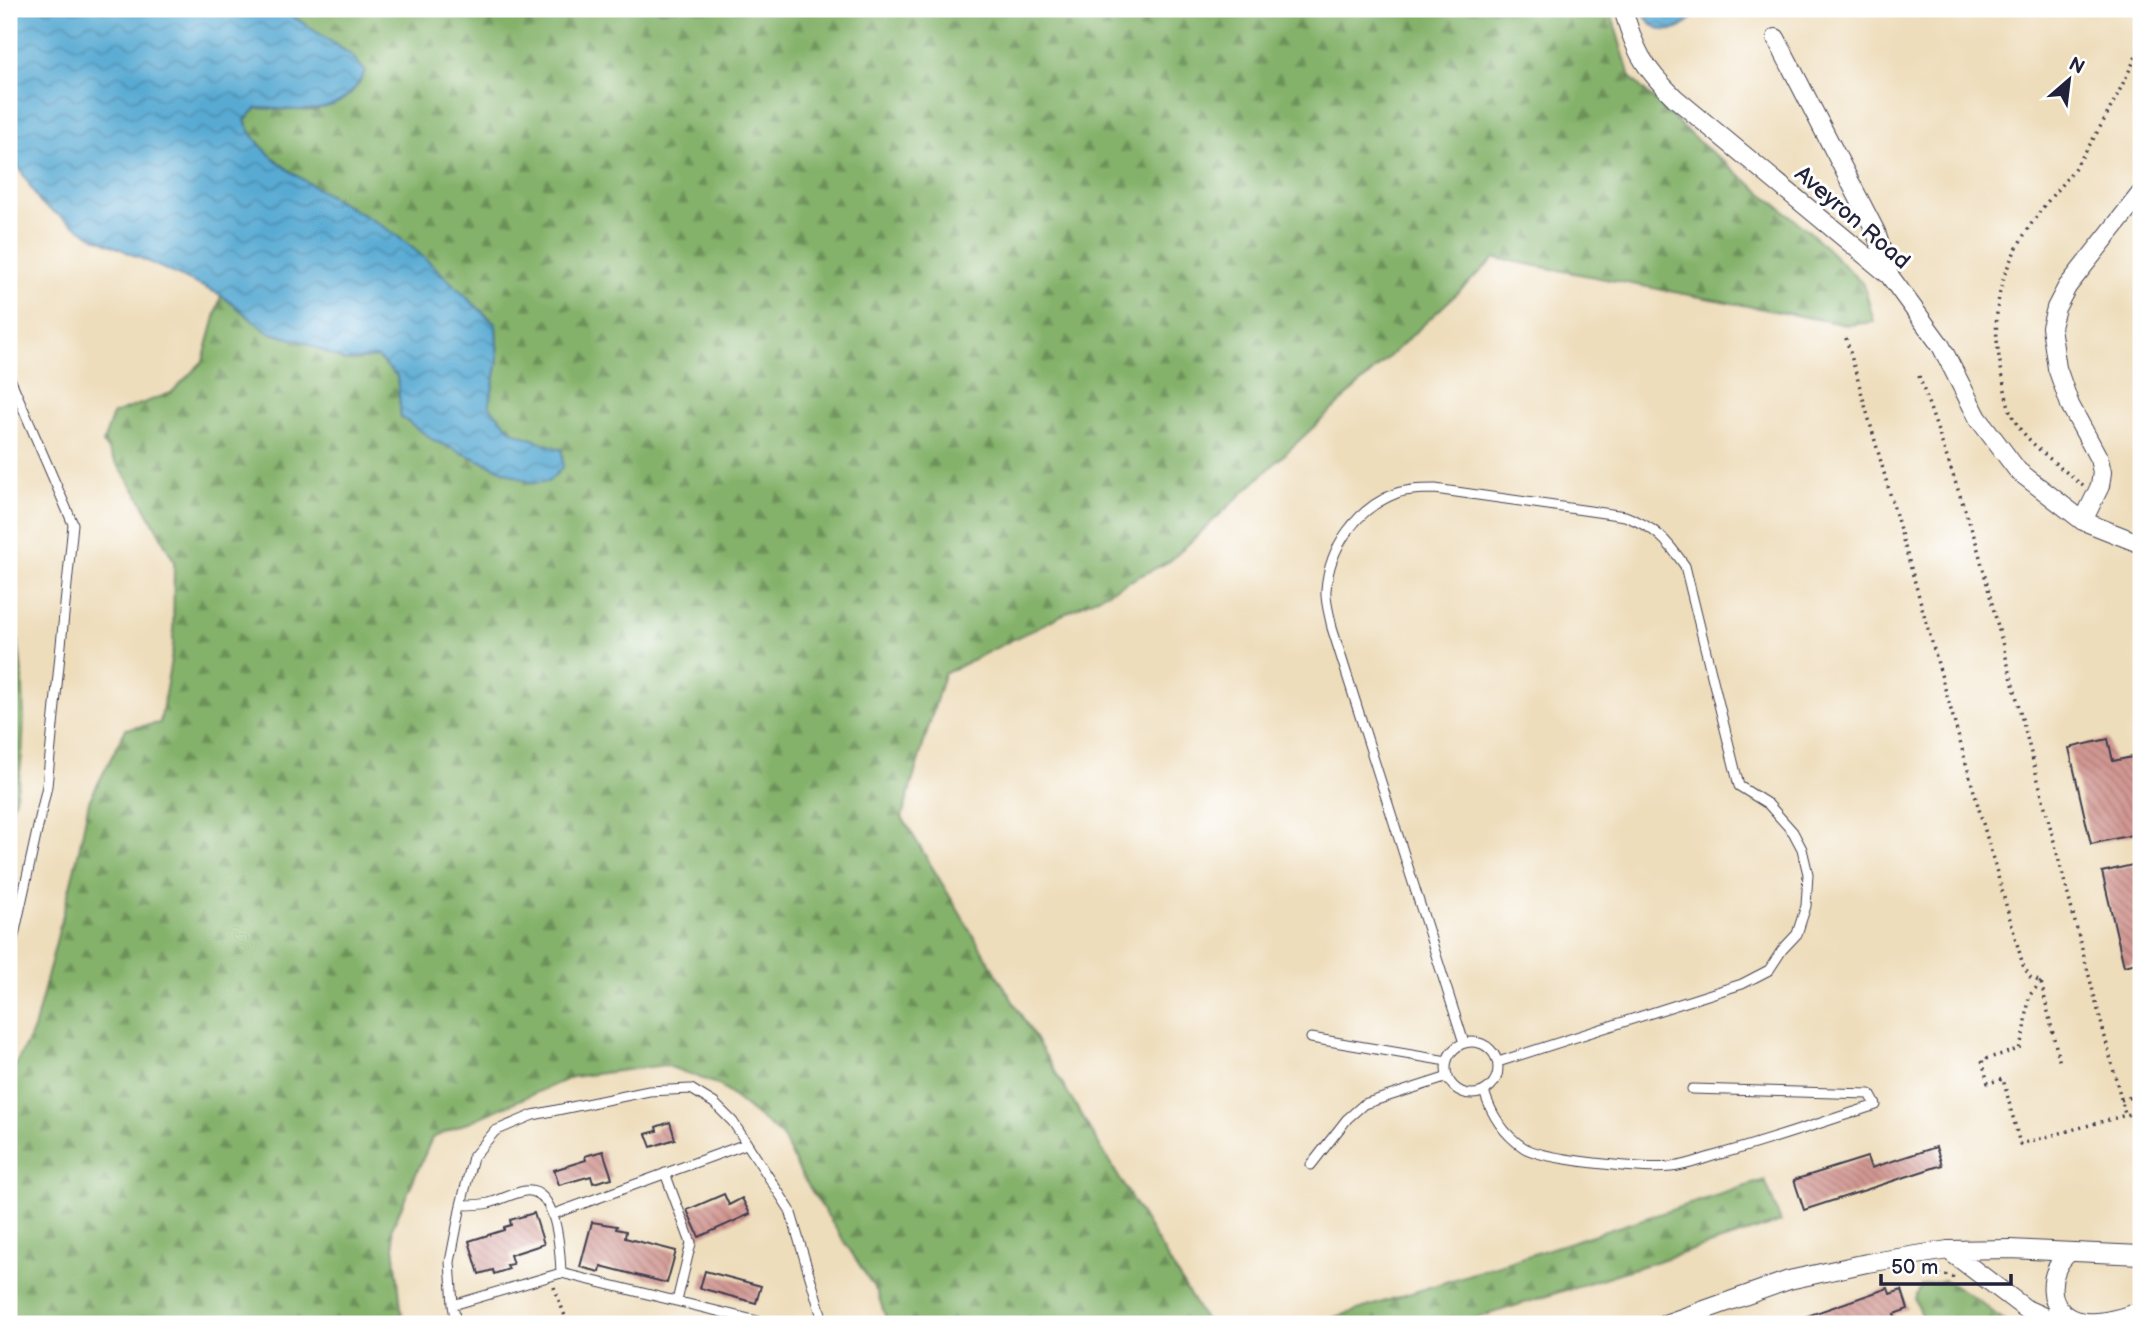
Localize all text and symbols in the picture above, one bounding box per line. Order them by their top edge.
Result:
north arrow [2035,46,2104,116]
text: N [2065,53,2088,80]
street label: Aveyron Road [1789,160,1916,275]
scale bar [1881,1242,2010,1286]
text: 50 m [1891,1255,1938,1280]

